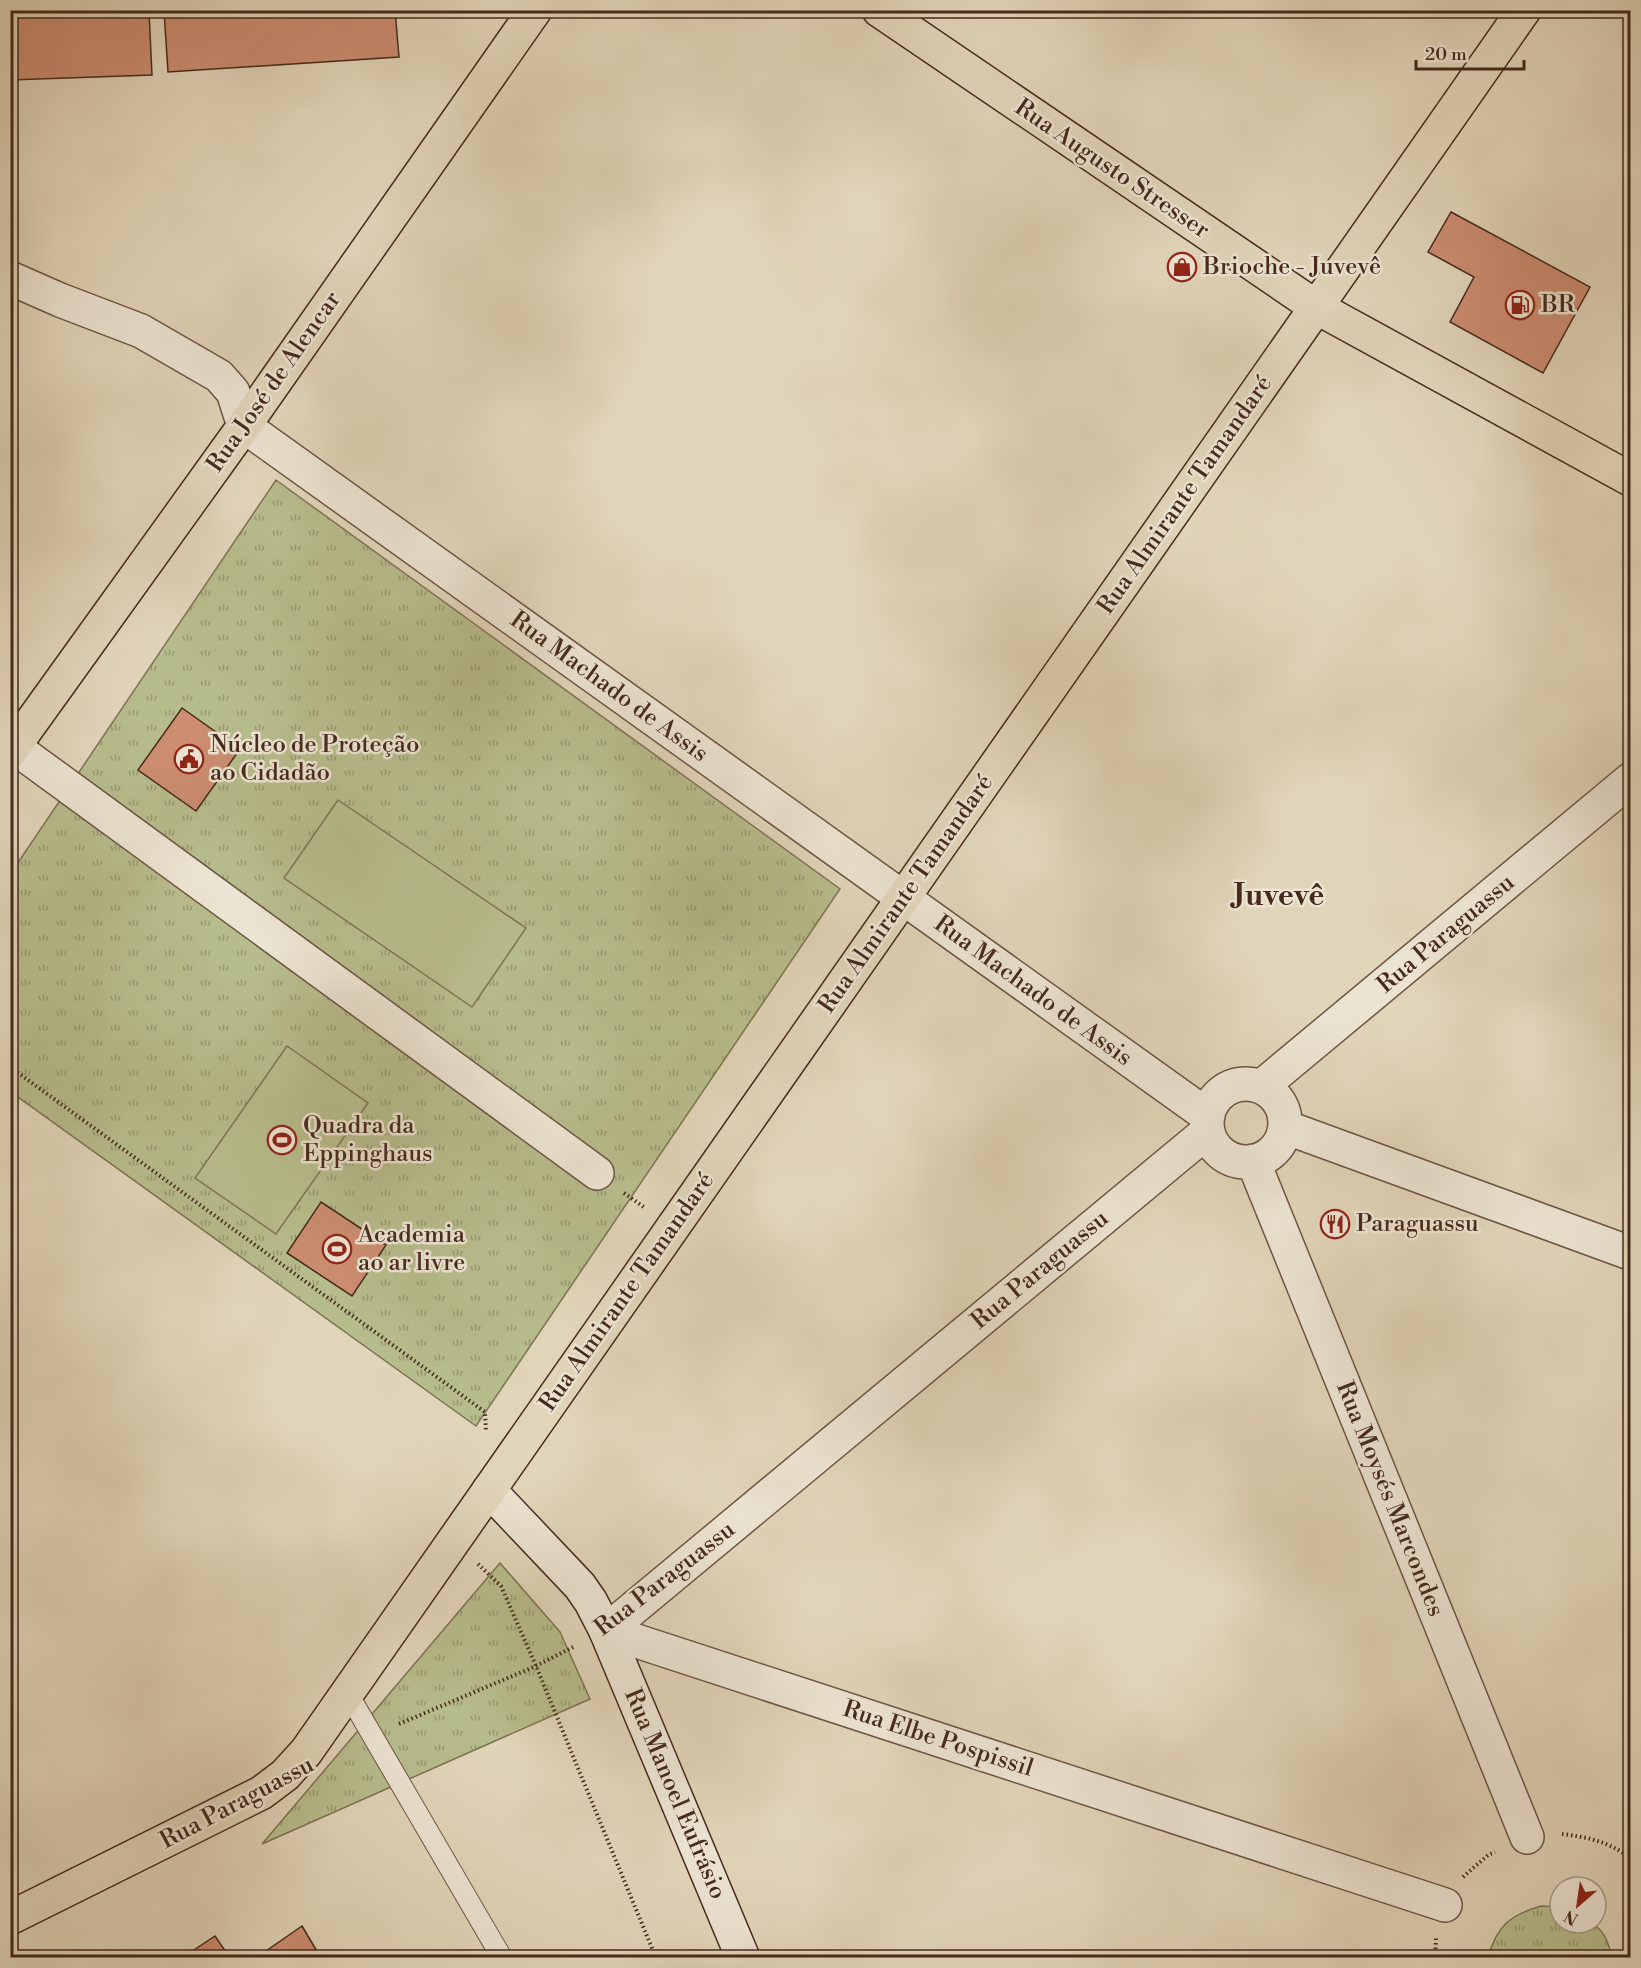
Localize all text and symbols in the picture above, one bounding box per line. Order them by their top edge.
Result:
scale bar [1416,33,1524,71]
text: 20 m [1425,43,1467,66]
street label: Rua Augusto Stresser [1009,93,1215,245]
shop icon: Brioche - Juvevê [1166,251,1198,283]
place label: Brioche - Juvevê [1202,252,1381,282]
street label: Rua José de Alencar [200,286,348,478]
fuel station icon: BR [1504,289,1536,321]
place label: BR [1540,290,1576,320]
street label: Rua Almirante Tamandaré [1091,370,1279,620]
street label: Rua Machado de Assis [504,605,714,769]
place label: Núcleo de Proteção ao Cidadão [210,730,420,788]
public building icon: Núcleo de Proteção ao Cidadão [173,743,205,775]
street label: Rua Almirante Tamandaré [812,769,1000,1019]
street label: Rua Paraguassu [1371,868,1521,1000]
district label: Juvevê [1230,877,1324,915]
street label: Rua Machado de Assis [928,909,1138,1073]
place label: Quadra da Eppinghaus [303,1111,433,1169]
sports icon: Quadra da Eppinghaus [266,1124,298,1156]
street label: Rua Almirante Tamandaré [533,1167,721,1417]
street label: Rua Paraguassu [965,1204,1115,1336]
restaurant icon: Paraguassu [1319,1208,1351,1240]
place label: Paraguassu [1356,1209,1479,1239]
place label: Academia ao ar livre [357,1220,466,1278]
sports icon: Academia ao ar livre [321,1233,353,1265]
street label: Rua Moysés Marcondes [1329,1377,1451,1621]
street label: Rua Paraguassu [589,1515,741,1643]
street label: Rua Manoel Eufrásio [617,1684,733,1904]
street label: Rua Elbe Pospissil [839,1694,1037,1784]
street label: Rua Paraguassu [155,1750,319,1856]
north arrow [1548,1875,1608,1935]
text: N [1561,1905,1582,1929]

